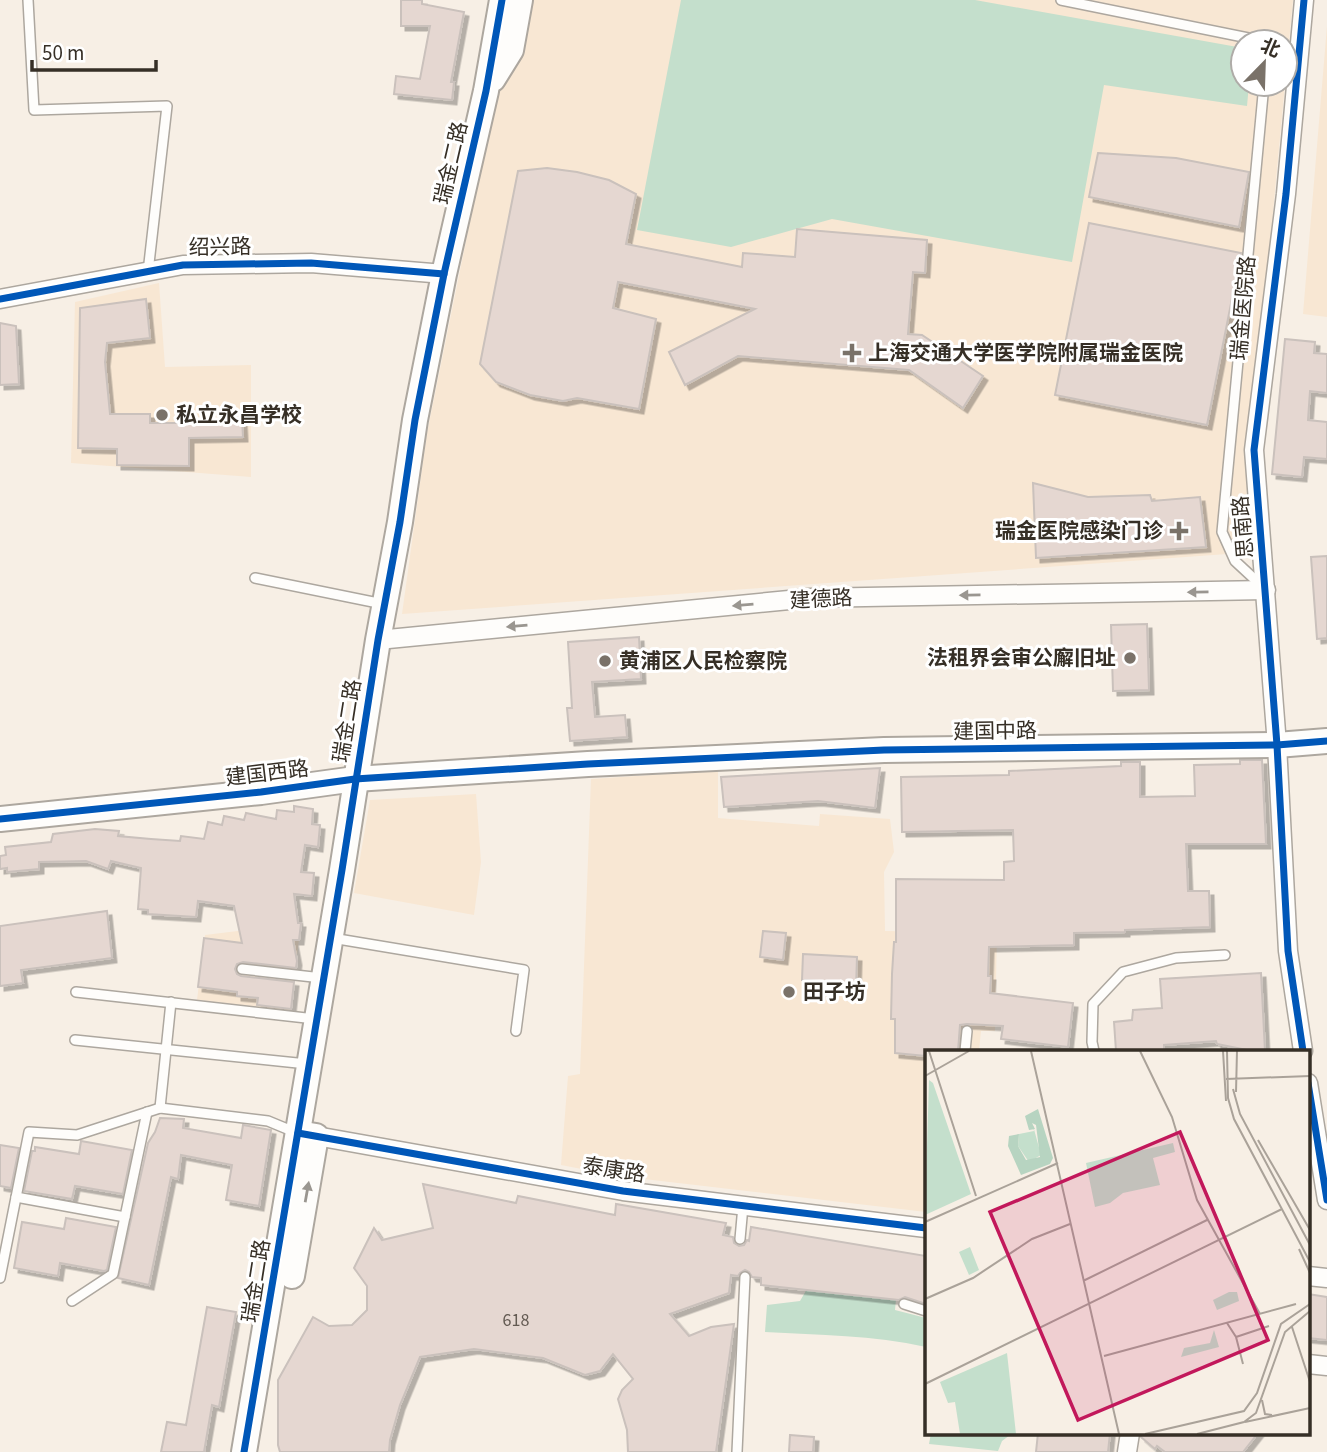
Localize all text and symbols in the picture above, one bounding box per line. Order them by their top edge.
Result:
scale bar [32,28,156,72]
north arrow [1229,28,1299,98]
text: 北 [1256,33,1284,65]
text: 50 m [42,38,84,68]
street label: 瑞金二路 [427,119,475,207]
street label: 绍兴路 [188,231,252,263]
street label: 瑞金医院路 [1223,254,1263,362]
place label: 上海交通大学医学院附属瑞金医院 [868,338,1183,368]
marker: 上海交通大学医学院附属瑞金医院 [842,343,862,363]
place label: 私立永昌学校 [176,400,302,430]
marker: 私立永昌学校 [154,407,170,423]
street label: 思南路 [1225,494,1261,560]
place label: 瑞金医院感染门诊 [995,516,1164,546]
marker: 瑞金医院感染门诊 [1169,521,1189,541]
street label: 建德路 [789,582,853,616]
one-way arrow [1187,586,1209,597]
one-way arrow [959,590,981,601]
one-way arrow [732,599,754,610]
one-way arrow [506,621,528,632]
place label: 法租界会审公廨旧址 [927,643,1116,673]
place label: 黄浦区人民检察院 [619,646,787,676]
marker: 法租界会审公廨旧址 [1122,650,1138,666]
marker: 黄浦区人民检察院 [597,653,613,669]
street label: 瑞金二路 [326,677,368,765]
street label: 建国中路 [953,715,1037,747]
street label: 建国西路 [223,753,311,793]
place label: 田子坊 [803,977,866,1007]
marker: 田子坊 [781,984,797,1000]
inset map [925,1050,1310,1434]
street label: 泰康路 [581,1150,647,1190]
one-way arrow [301,1181,312,1203]
street label: 瑞金二路 [235,1237,277,1325]
house number: 618 [503,1308,529,1333]

